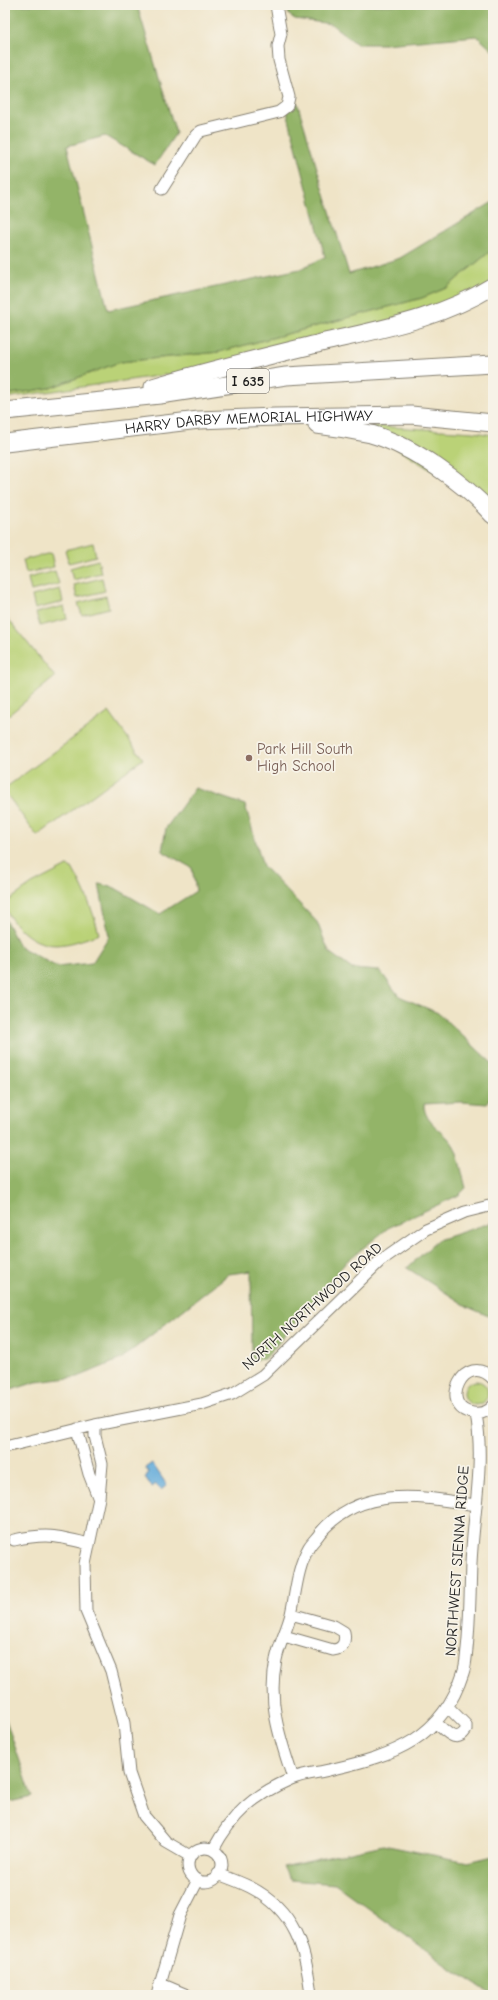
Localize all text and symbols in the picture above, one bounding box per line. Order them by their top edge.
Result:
road number: I 635 [227,369,269,393]
street label: HARRY DARBY MEMORIAL HIGHWAY [124,407,373,438]
place label: Park Hill South High School [257,740,353,775]
marker: Park Hill South High School [244,753,254,763]
street label: NORTH NORTHWOOD ROAD [238,1238,386,1374]
street label: NORTHWEST SIENNA RIDGE [441,1465,473,1657]

